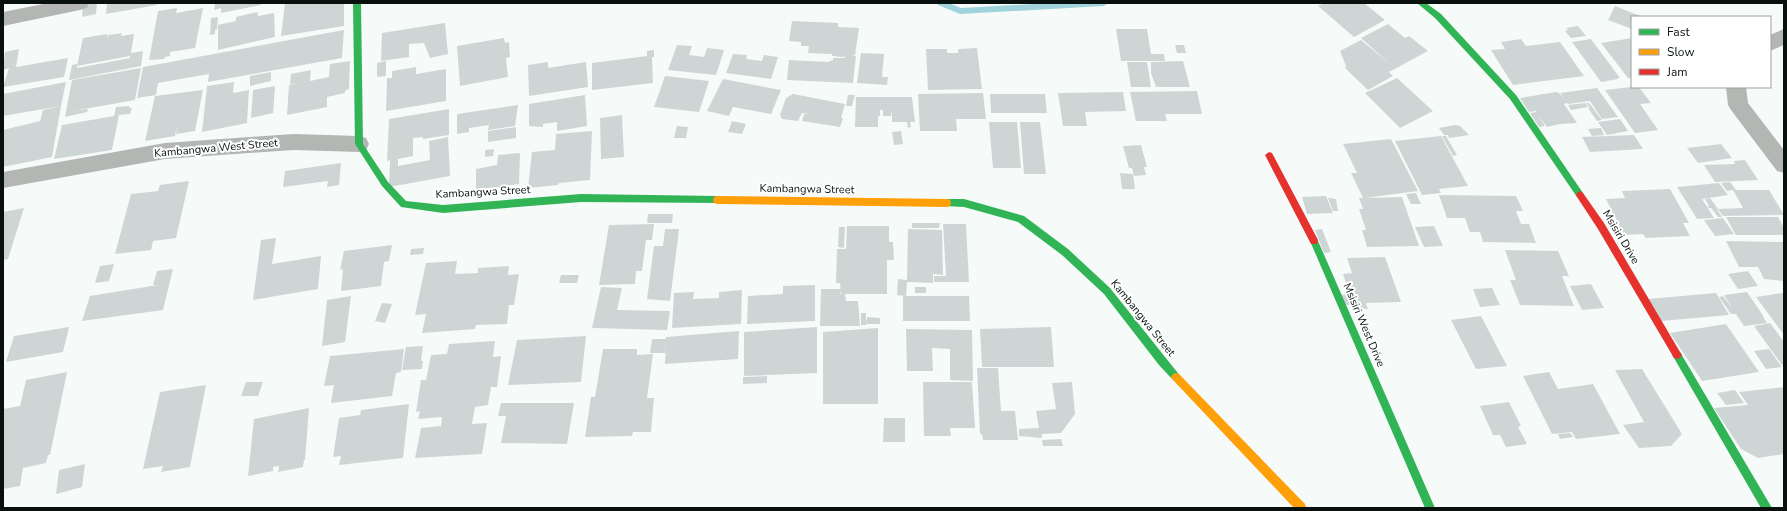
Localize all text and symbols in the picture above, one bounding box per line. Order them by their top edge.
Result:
legend [1631,16,1771,88]
text: Fast [1667,24,1690,40]
text: Slow [1667,44,1695,60]
text: Jam [1666,64,1688,80]
street label: Kambangwa West Street [154,135,279,161]
street label: Kambangwa Street [759,181,855,197]
street label: Kambangwa Street [435,182,531,202]
street label: Msisiri Drive [1599,207,1643,267]
street label: Kambangwa Street [1107,276,1179,360]
street label: Msisiri West Drive [1340,281,1388,369]

